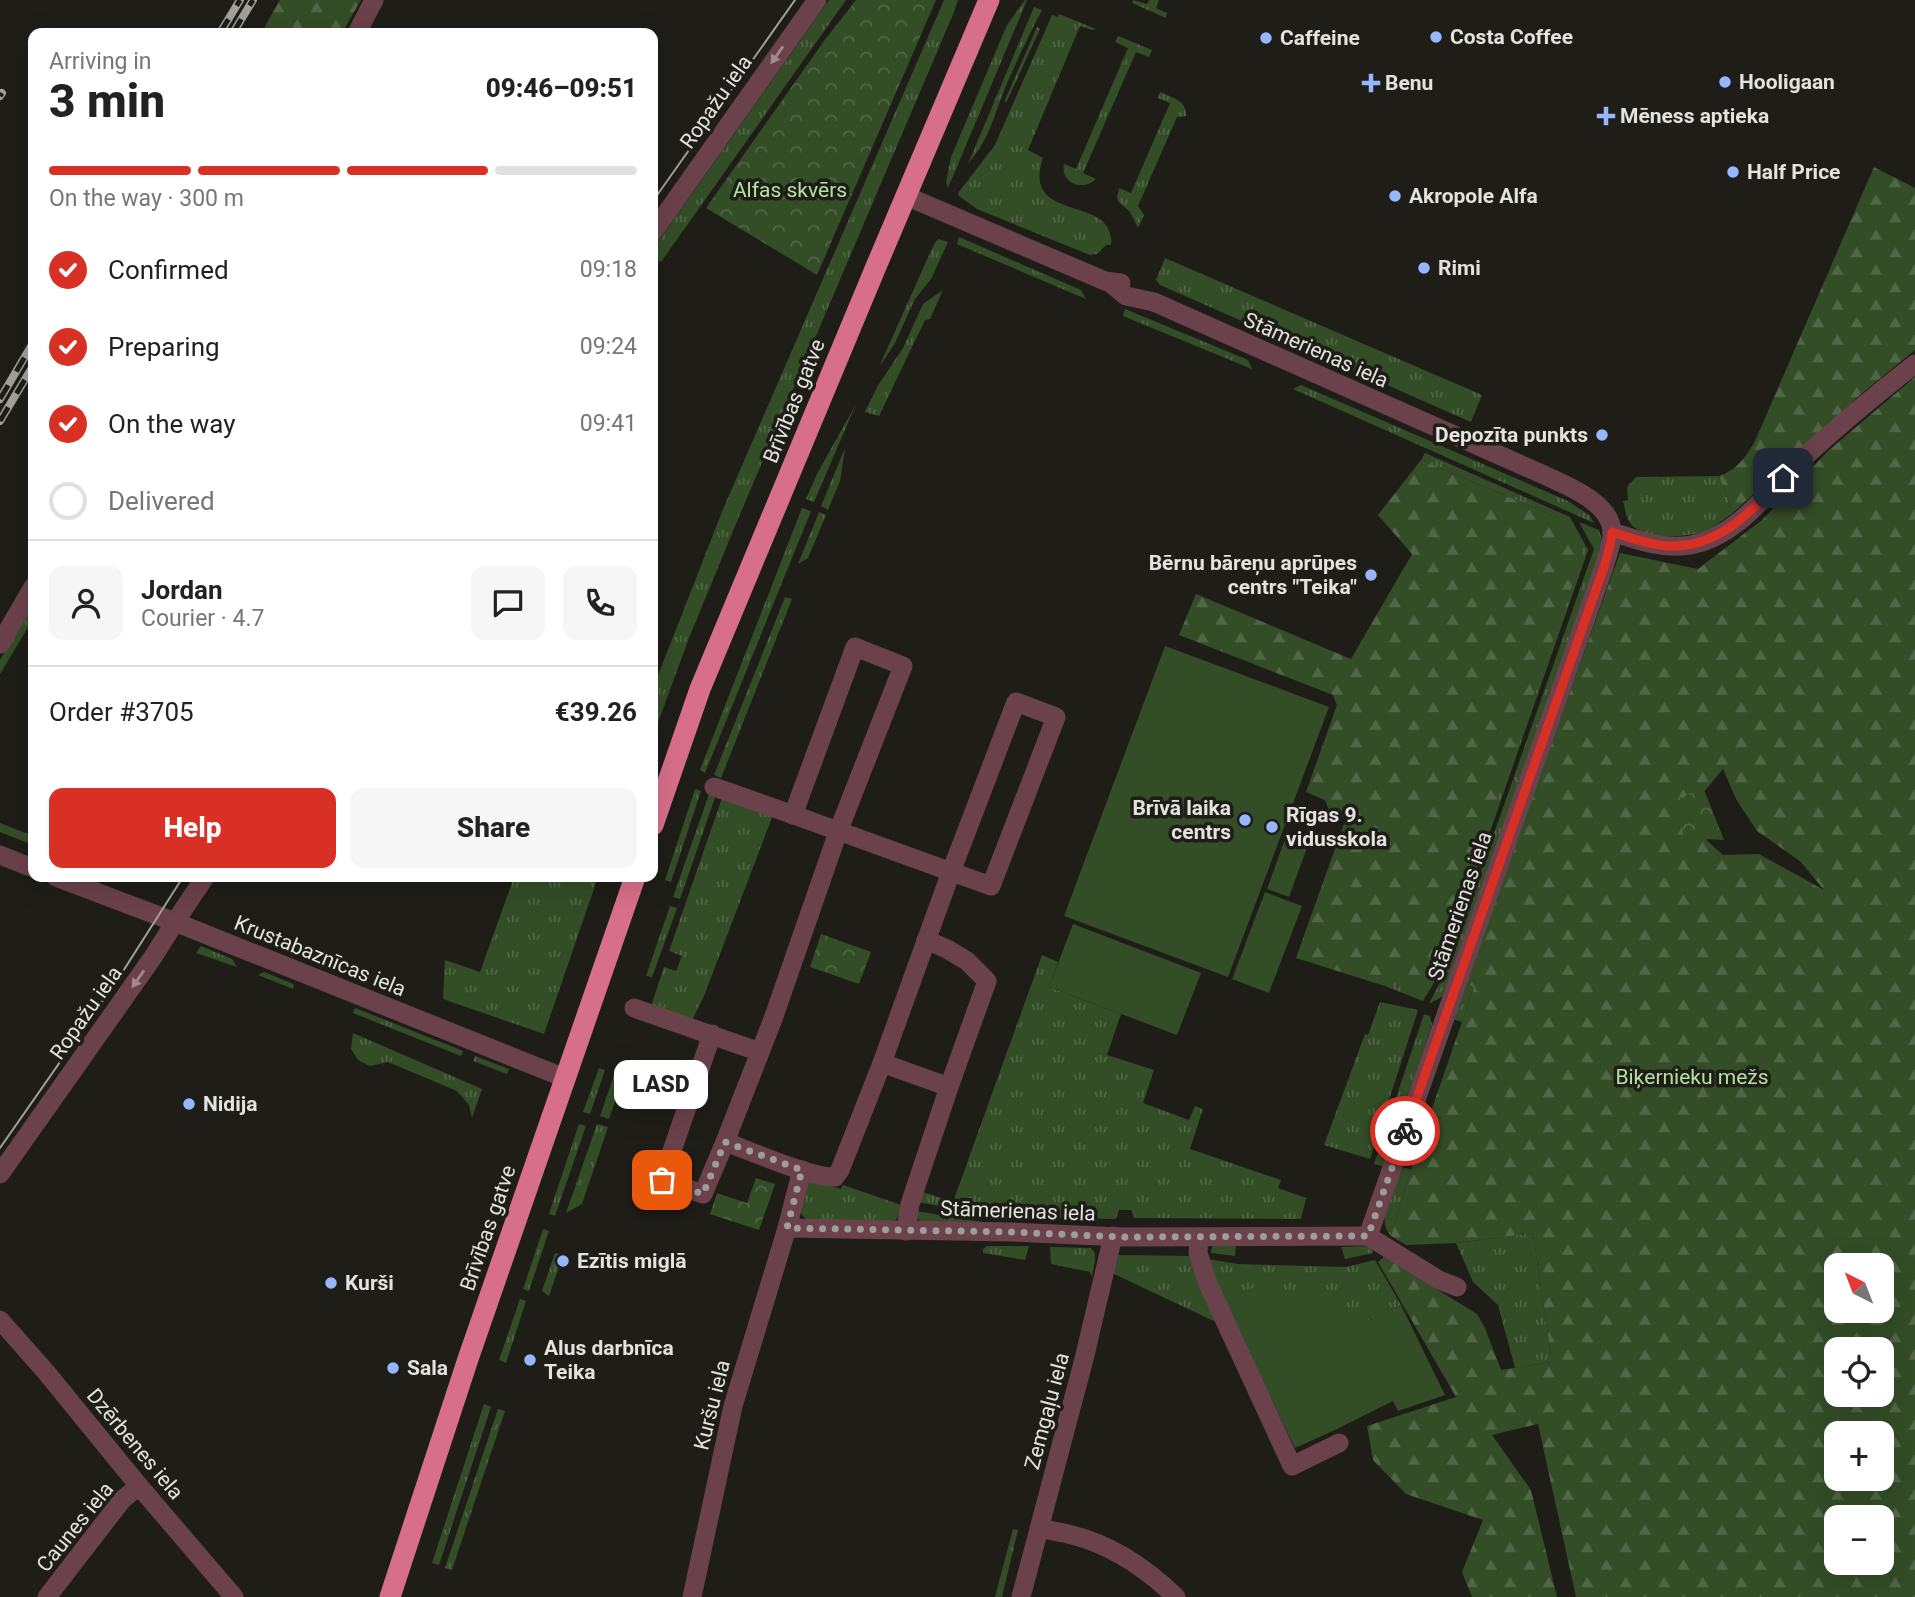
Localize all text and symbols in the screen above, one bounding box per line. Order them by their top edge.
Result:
place label: Costa Coffee [1450,25,1573,49]
place label: Caffeine [1280,26,1360,50]
marker: Costa Coffee [1428,29,1444,45]
marker: Caffeine [1258,30,1274,46]
one-way arrow [770,46,784,64]
text: Arriving in [49,48,152,75]
street label: Ropažu iela [675,51,757,153]
place label: Hooligaan [1739,70,1835,94]
place label: Benu [1385,71,1433,95]
text: 09:46–09:51 [486,73,637,103]
text: 3 min [49,74,165,128]
marker: Hooligaan [1717,74,1733,90]
marker: Benu [1363,75,1379,91]
place label: Mēness aptieka [1620,104,1769,128]
marker: Mēness aptieka [1598,108,1614,124]
place label: Half Price [1747,160,1840,184]
marker: Half Price [1725,164,1741,180]
park label: Alfas skvērs [733,178,847,202]
place label: Akropole Alfa [1409,184,1538,208]
text: On the way · 300 m [49,185,244,212]
marker: Akropole Alfa [1387,188,1403,204]
icon: check [49,251,87,289]
text: Confirmed [108,255,229,285]
text: 09:18 [580,256,637,283]
place label: Rimi [1438,256,1481,280]
marker: Rimi [1416,260,1432,276]
street label: Stāmerienas iela [1240,307,1392,393]
icon: check [49,328,87,366]
text: Preparing [108,332,220,362]
text: 09:24 [580,333,637,360]
street label: Brīvības gatve [758,336,830,466]
icon: check [49,405,87,443]
text: On the way [108,409,236,439]
text: 09:41 [580,410,637,437]
place label: Depozīta punkts [1435,423,1588,447]
marker: Depozīta punkts [1594,427,1610,443]
pin [1753,448,1813,508]
icon: home [1764,459,1802,497]
text: Delivered [108,486,215,516]
place label: Bērnu bāreņu aprūpes centrs "Teika" [1149,551,1357,599]
button: person [49,566,123,640]
button: chat [471,566,545,640]
button: phone [563,566,637,640]
marker: Bērnu bāreņu aprūpes centrs "Teika" [1363,567,1379,583]
text: Jordan [141,575,223,605]
text: Courier · 4.7 [141,605,264,632]
text: Order #3705 [49,697,194,727]
text: €39.26 [555,697,637,727]
button: Help [49,788,336,868]
button: Share [350,788,637,868]
place label: Brīvā laika centrs [1132,796,1231,844]
place label: Rīgas 9. vidusskola [1286,803,1387,851]
marker: Brīvā laika centrs [1237,812,1253,828]
marker: Rīgas 9. vidusskola [1264,819,1280,835]
street label: Stāmerienas iela [1423,829,1497,983]
street label: Krustabaznīcas iela [231,911,409,1001]
street label: Ropažu iela [45,962,127,1064]
one-way arrow [131,970,145,988]
callout: LASD [615,1061,709,1110]
park label: Biķernieku mežs [1615,1065,1769,1089]
text: LASD [632,1071,690,1098]
place label: Nidija [203,1092,257,1116]
marker: Nidija [181,1096,197,1112]
courier [1370,1096,1440,1166]
icon: bike [1386,1112,1424,1150]
pin [632,1150,692,1210]
icon: bag [643,1161,681,1199]
street label: Brīvības gatve [455,1162,521,1294]
street label: Stāmerienas iela [940,1196,1096,1226]
place label: Ezītis miglā [577,1249,686,1273]
marker: Ezītis miglā [555,1253,571,1269]
north arrow [1824,1253,1894,1323]
map controls [1824,1253,1894,1575]
place label: Kurši [345,1271,394,1295]
marker: Kurši [323,1275,339,1291]
place label: Alus darbnīca Teika [544,1336,674,1384]
button: locate [1824,1337,1894,1407]
street label: Zemgaļu iela [1020,1350,1074,1472]
marker: Alus darbnīca Teika [522,1352,538,1368]
place label: Sala [407,1356,448,1380]
street label: Kuršu iela [689,1357,735,1453]
marker: Sala [385,1360,401,1376]
street label: Dzērbenes iela [82,1384,188,1504]
button: + [1824,1421,1894,1491]
street label: Caunes iela [32,1477,118,1577]
button: − [1824,1505,1894,1575]

